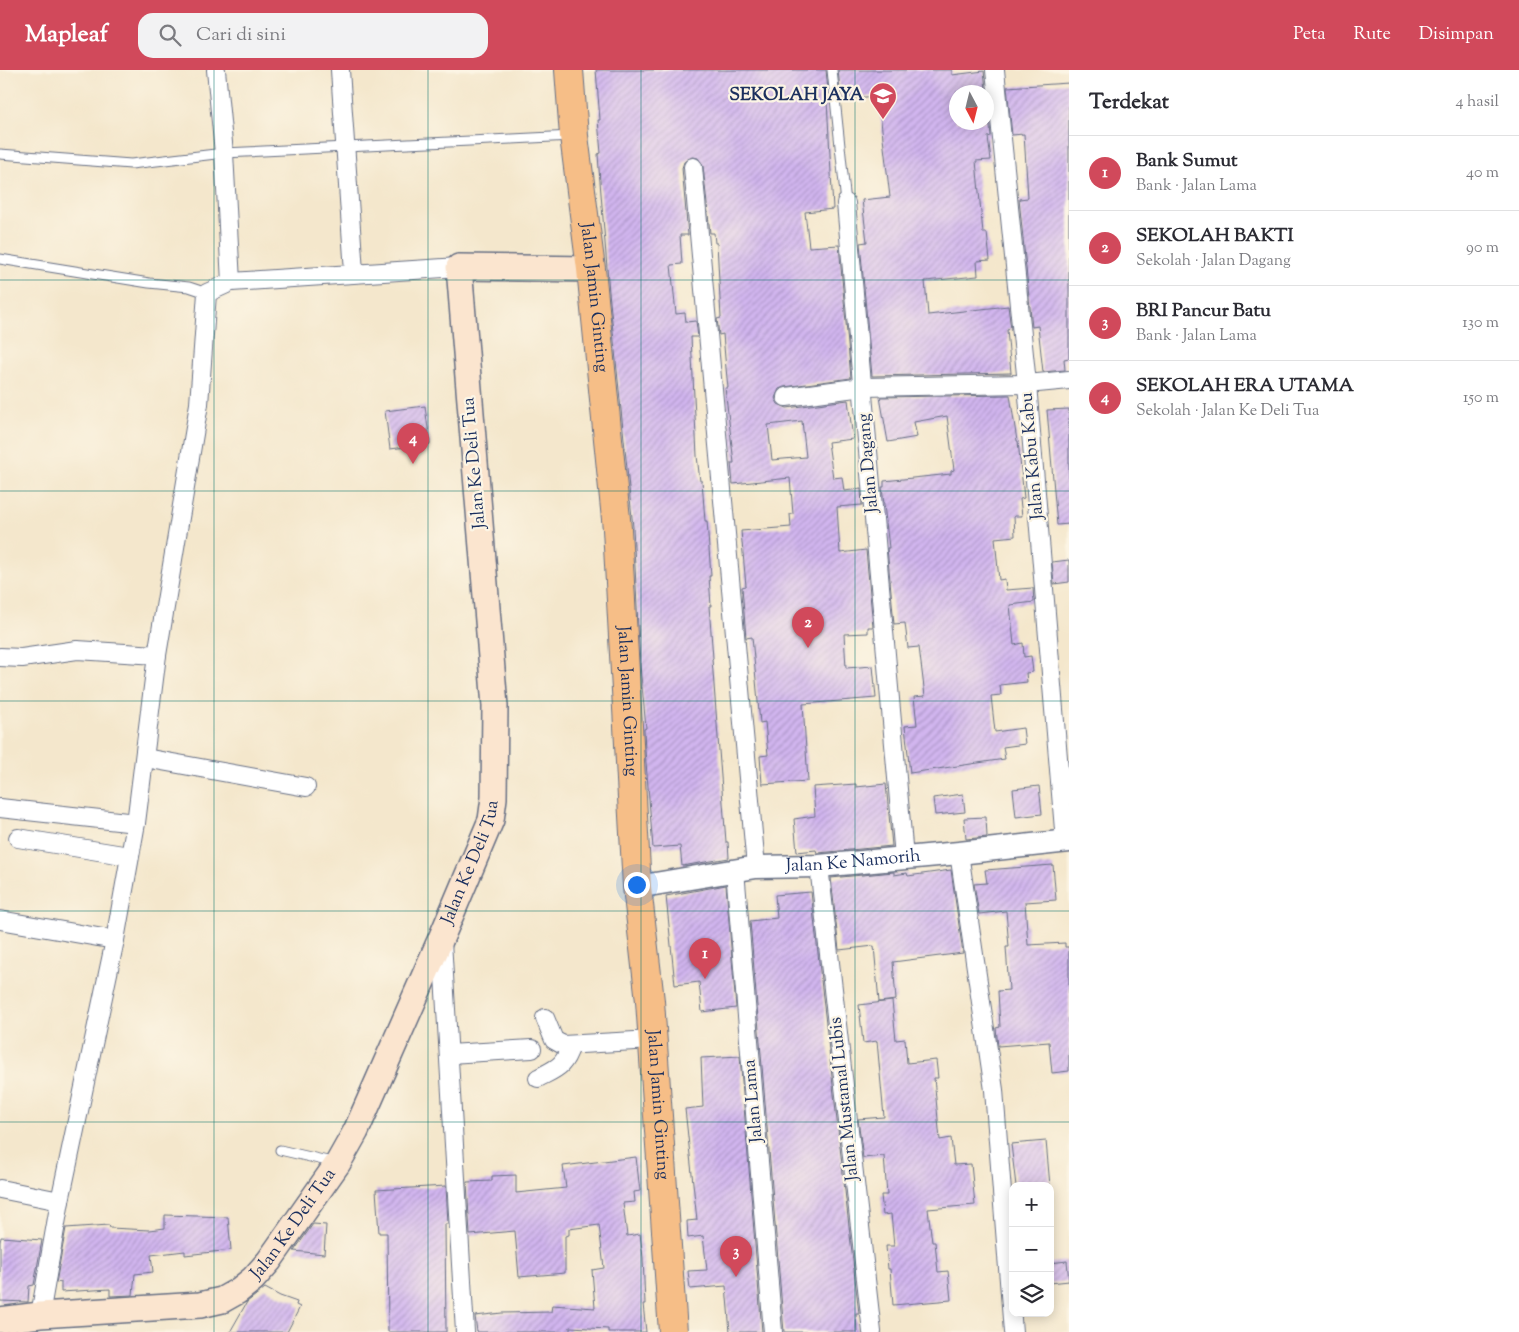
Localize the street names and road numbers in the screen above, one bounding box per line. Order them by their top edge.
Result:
street label: Jalan Jamin Ginting [572,220,614,374]
street label: Jalan Kabu Kabu [1014,391,1052,522]
street label: Jalan Ke Deli Tua [456,396,494,531]
street label: Jalan Dagang [852,412,886,515]
street label: Jalan Jamin Ginting [609,624,644,777]
street label: Jalan Ke Deli Tua [435,799,507,930]
street label: Jalan Ke Namorih [784,844,922,880]
street label: Jalan Mustamal Lubis [823,1016,867,1183]
street label: Jalan Jamin Ginting [639,1028,675,1181]
street label: Jalan Lama [737,1058,771,1145]
street label: Jalan Ke Deli Tua [244,1163,343,1287]

